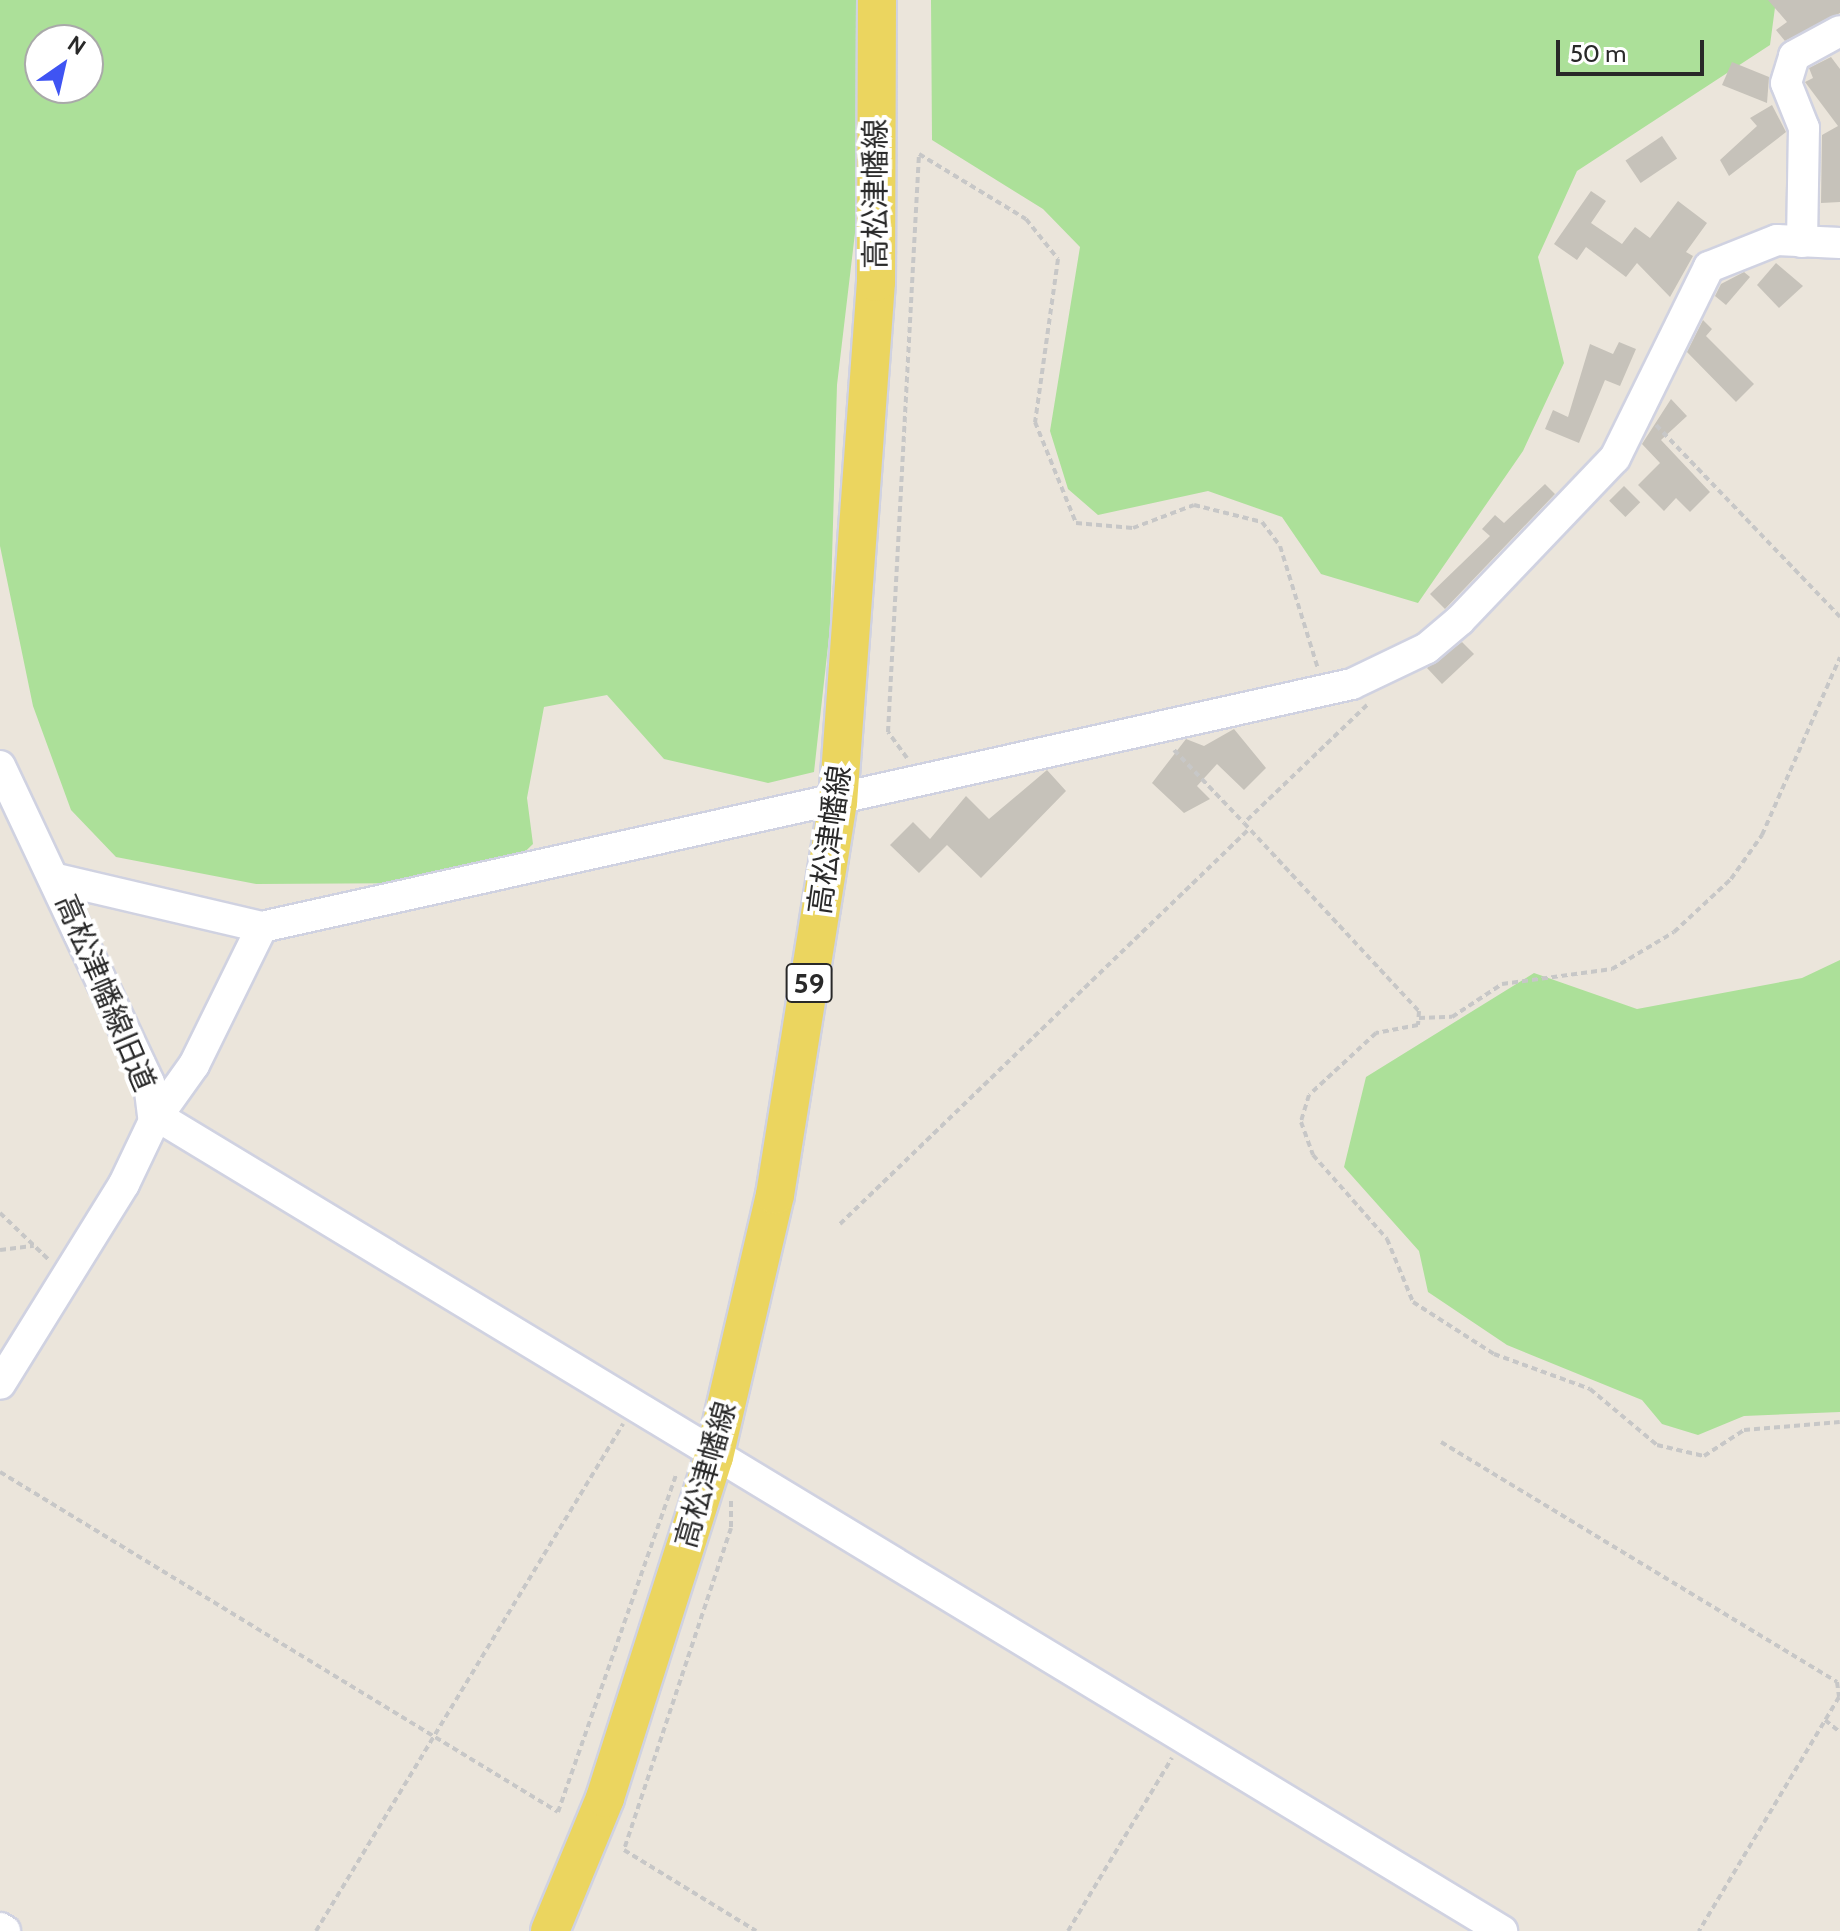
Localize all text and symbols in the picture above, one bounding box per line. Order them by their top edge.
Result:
north arrow [24,24,104,104]
scale bar [1560,24,1708,74]
text: N [63,30,91,61]
text: 50 m [1570,39,1626,68]
street label: 高松津幡線 [858,119,894,269]
street label: 高松津幡線 [802,763,858,917]
street label: 高松津幡線旧道 [47,889,163,1097]
road number: 59 [785,959,833,1007]
street label: 高松津幡線 [668,1398,744,1552]

